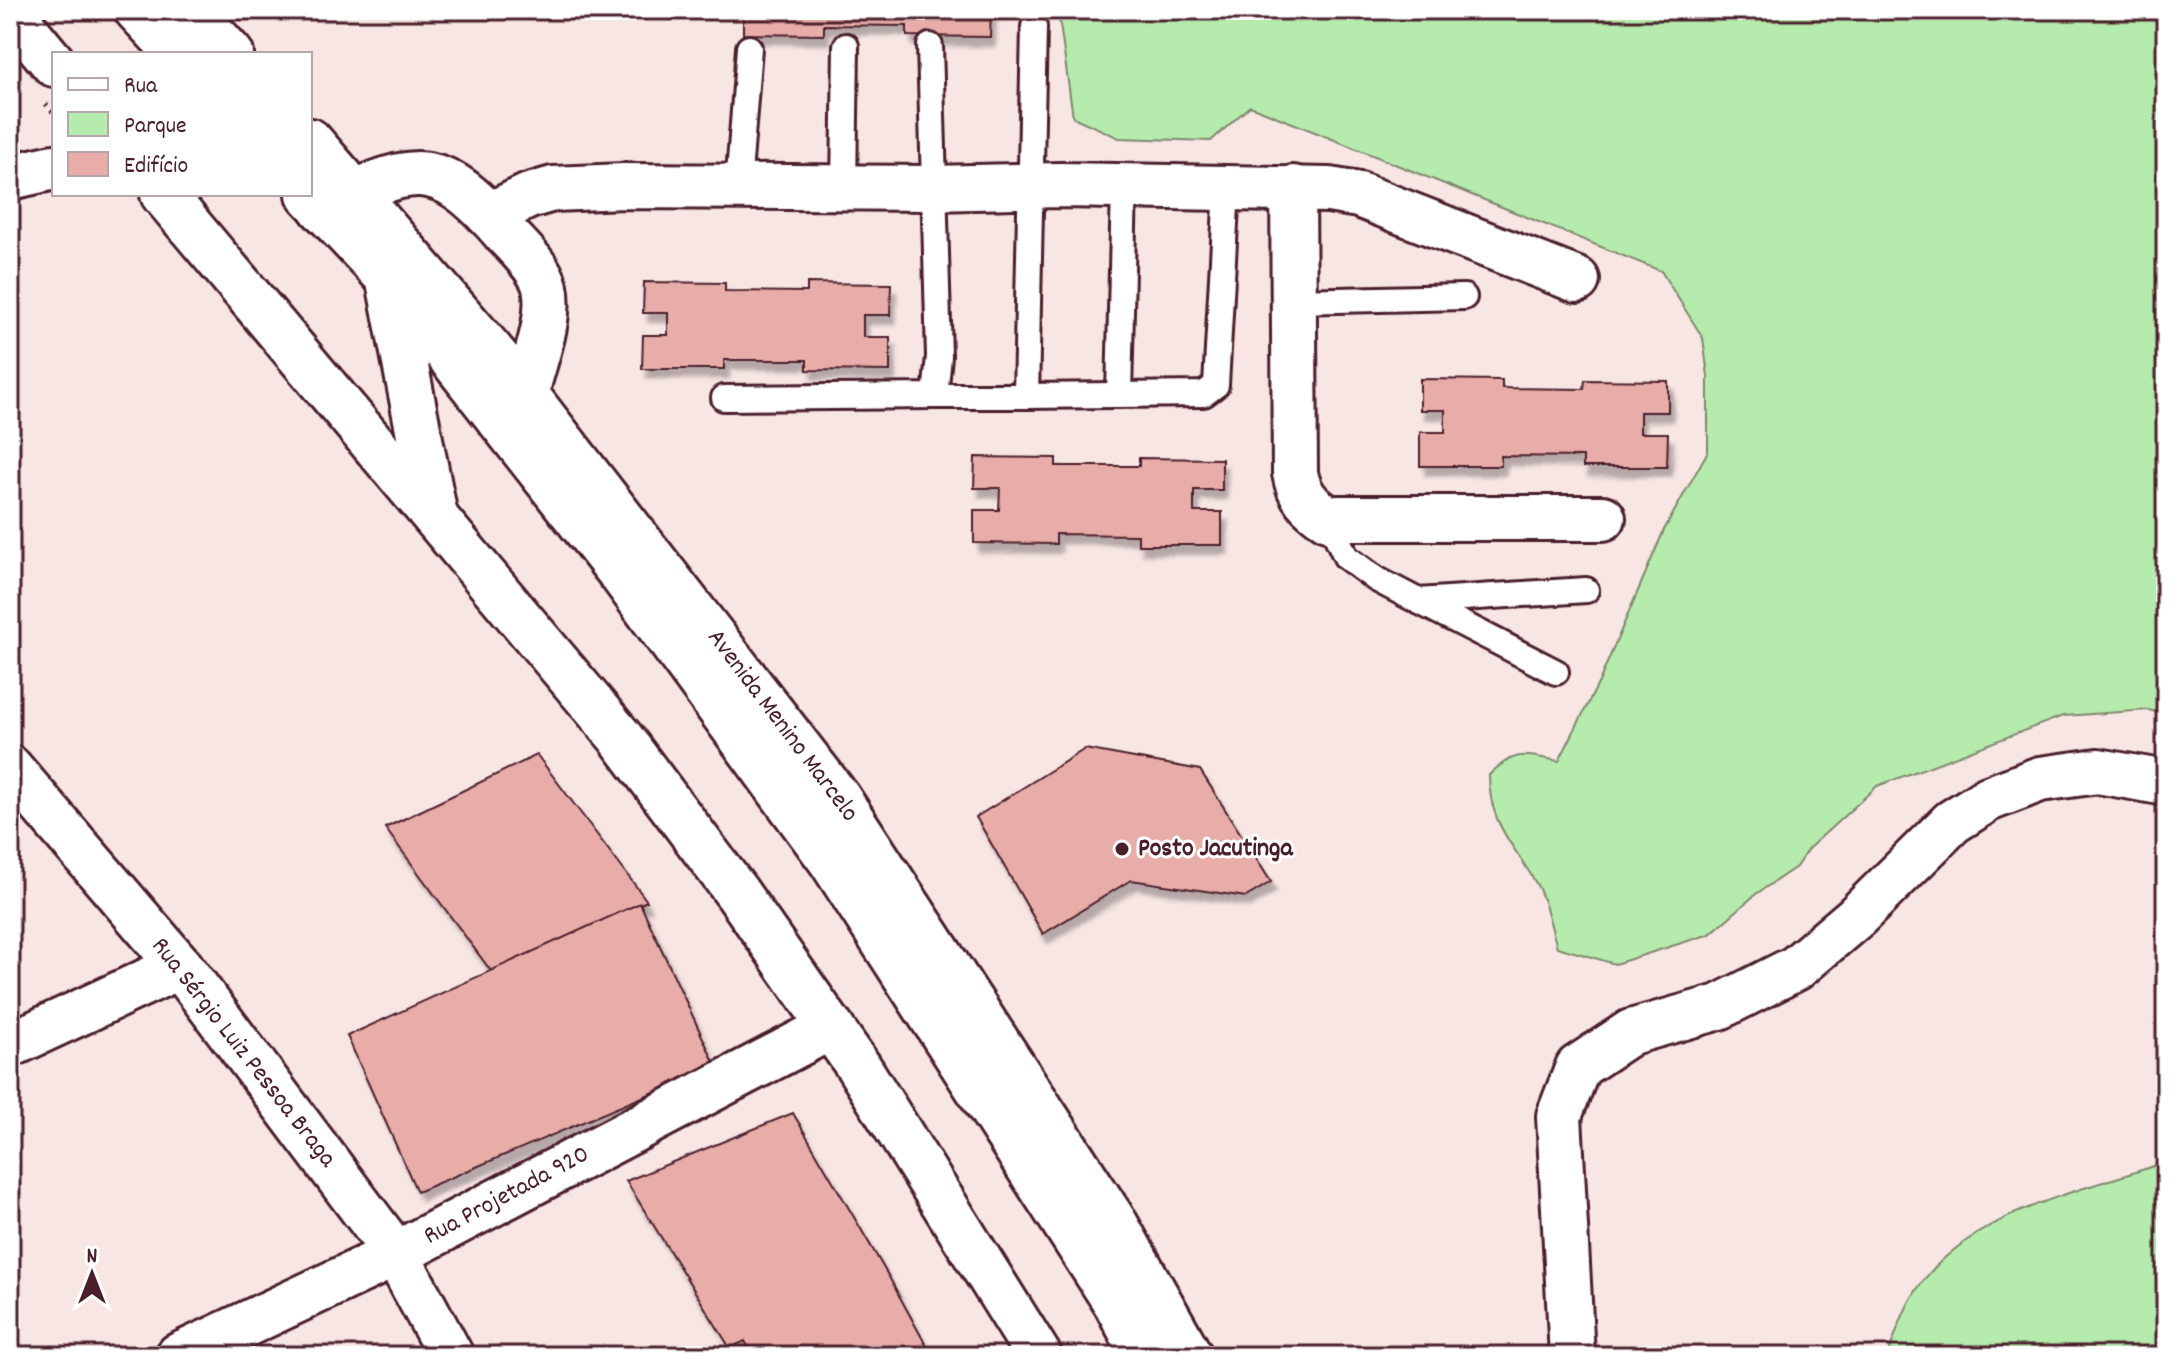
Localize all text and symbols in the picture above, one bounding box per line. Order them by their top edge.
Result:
legend [52,52,312,196]
text: Rua [124,70,158,104]
text: Parque [124,110,187,144]
text: Edifício [124,150,188,184]
street label: Avenida Menino Marcelo [697,622,867,830]
place label: Posto Jacutinga [1138,831,1294,868]
marker: Posto Jacutinga [1113,840,1131,858]
street label: Rua Sérgio Luiz Pessoa Braga [141,930,345,1177]
street label: Rua Projetada 920 [418,1137,596,1255]
north arrow [52,1234,132,1314]
text: N [87,1242,98,1273]

